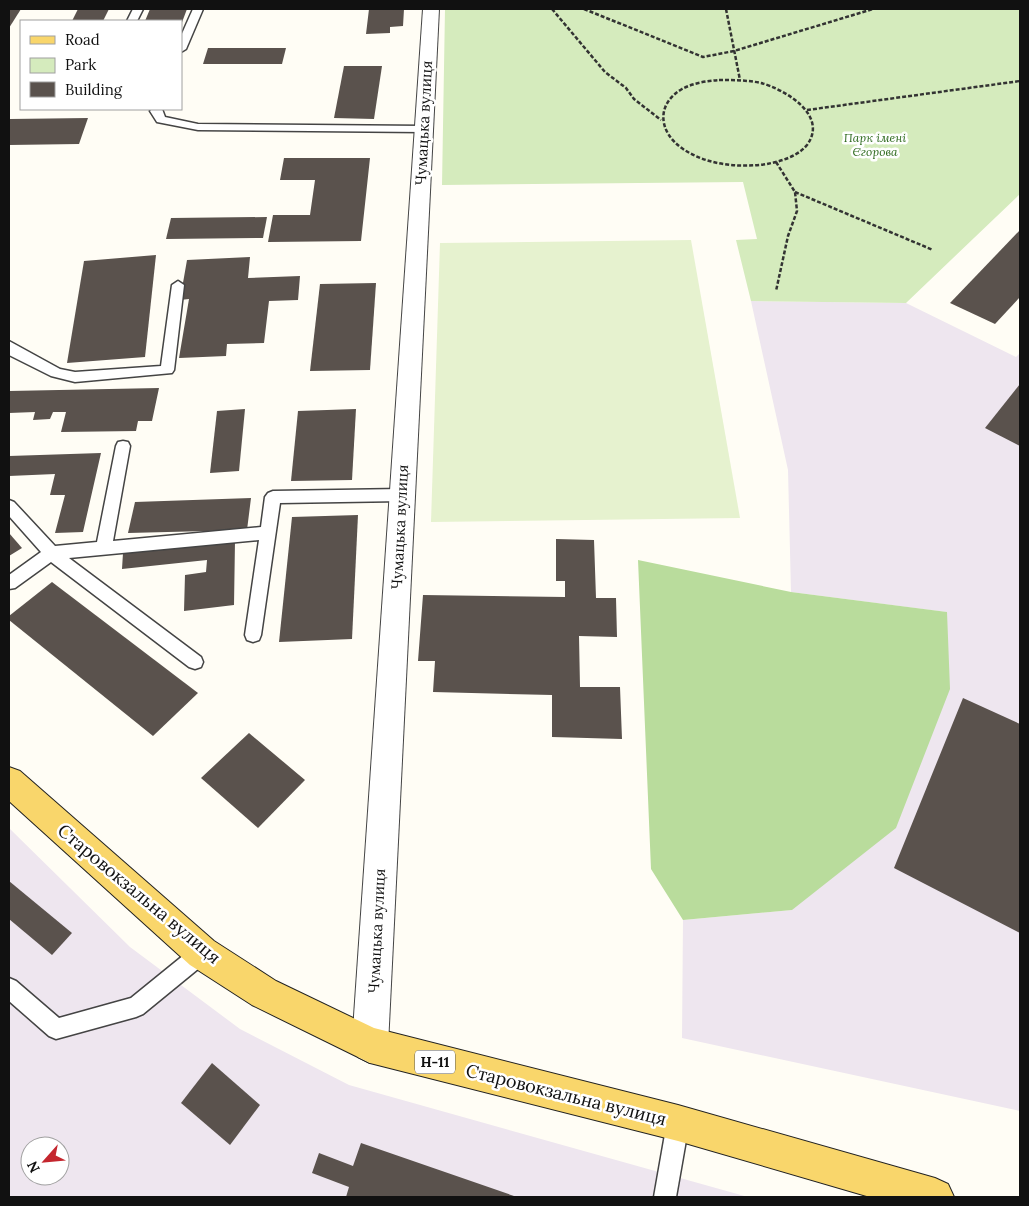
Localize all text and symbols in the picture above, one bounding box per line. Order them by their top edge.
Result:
legend [20,20,182,110]
text: Road [65,30,100,49]
text: Park [65,55,96,74]
street label: Чумацька вулиця [411,60,436,186]
text: Building [65,80,123,99]
park label: Парк імені Єгорова [844,130,906,159]
street label: Чумацька вулиця [387,464,412,590]
street label: Старовокзальна вулиця [53,819,226,969]
street label: Чумацька вулиця [364,868,389,994]
road number: Н-11 [415,1050,455,1074]
street label: Старовокзальна вулиця [463,1058,669,1131]
north arrow [20,1136,70,1186]
text: N [23,1158,44,1176]

